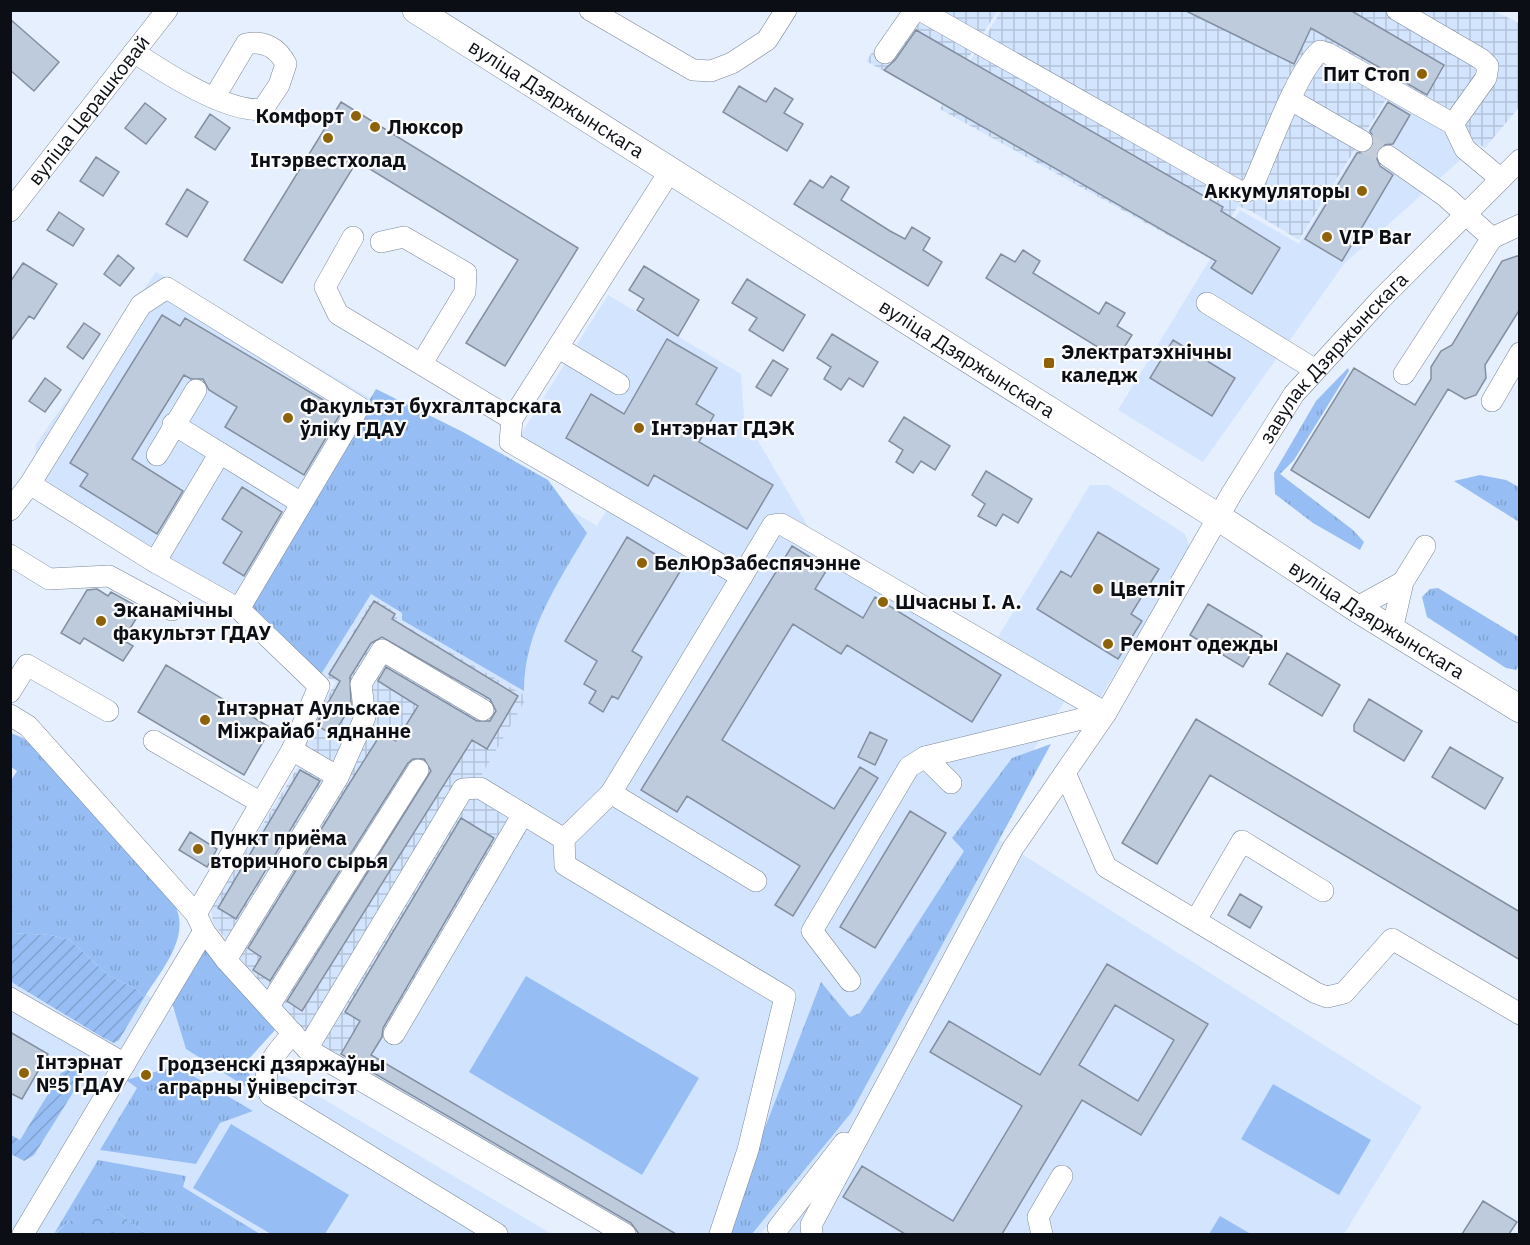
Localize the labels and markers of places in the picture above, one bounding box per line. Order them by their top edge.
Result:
place label: Пит Стоп [1323,60,1410,87]
marker: Пит Стоп [1415,67,1429,81]
place label: Комфорт [256,102,344,129]
marker: Комфорт [349,109,363,123]
place label: Люксор [387,113,463,140]
marker: Люксор [368,120,382,134]
marker: Інтэрвестхолад [321,131,335,145]
place label: Інтэрвестхолад [250,146,406,173]
place label: Аккумуляторы [1204,177,1350,204]
marker: Аккумуляторы [1355,184,1369,198]
place label: VIP Bar [1339,223,1411,250]
marker: VIP Bar [1320,230,1334,244]
place label: Электратэхнічны каледж [1061,338,1232,388]
marker: Электратэхнічны каледж [1042,356,1056,370]
place label: Факультэт бухгалтарскага ўліку ГДАУ [300,392,562,442]
marker: Факультэт бухгалтарскага ўліку ГДАУ [281,411,295,425]
place label: Інтэрнат ГДЭК [651,414,795,441]
marker: Інтэрнат ГДЭК [632,421,646,435]
place label: БелЮрЗабеспячэнне [654,549,861,576]
marker: БелЮрЗабеспячэнне [635,556,649,570]
place label: Цветліт [1110,575,1185,602]
marker: Цветліт [1091,582,1105,596]
place label: Шчасны І. А. [895,588,1022,615]
marker: Шчасны І. А. [876,595,890,609]
place label: Эканамічны факультэт ГДАУ [113,596,272,646]
marker: Эканамічны факультэт ГДАУ [94,614,108,628]
place label: Ремонт одежды [1120,630,1279,657]
marker: Ремонт одежды [1101,637,1115,651]
place label: Інтэрнат Аульскае Міжрайабʼяднанне [217,694,411,744]
marker: Інтэрнат Аульскае Міжрайабʼяднанне [198,713,212,727]
place label: Пункт приёма вторичного сырья [210,824,388,874]
marker: Пункт приёма вторичного сырья [191,842,205,856]
place label: Інтэрнат №5 ГДАУ [36,1048,125,1098]
place label: Гродзенскі дзяржаўны аграрны ўніверсітэт [158,1050,385,1100]
marker: Інтэрнат №5 ГДАУ [17,1066,31,1080]
marker: Гродзенскі дзяржаўны аграрны ўніверсітэт [139,1068,153,1082]

